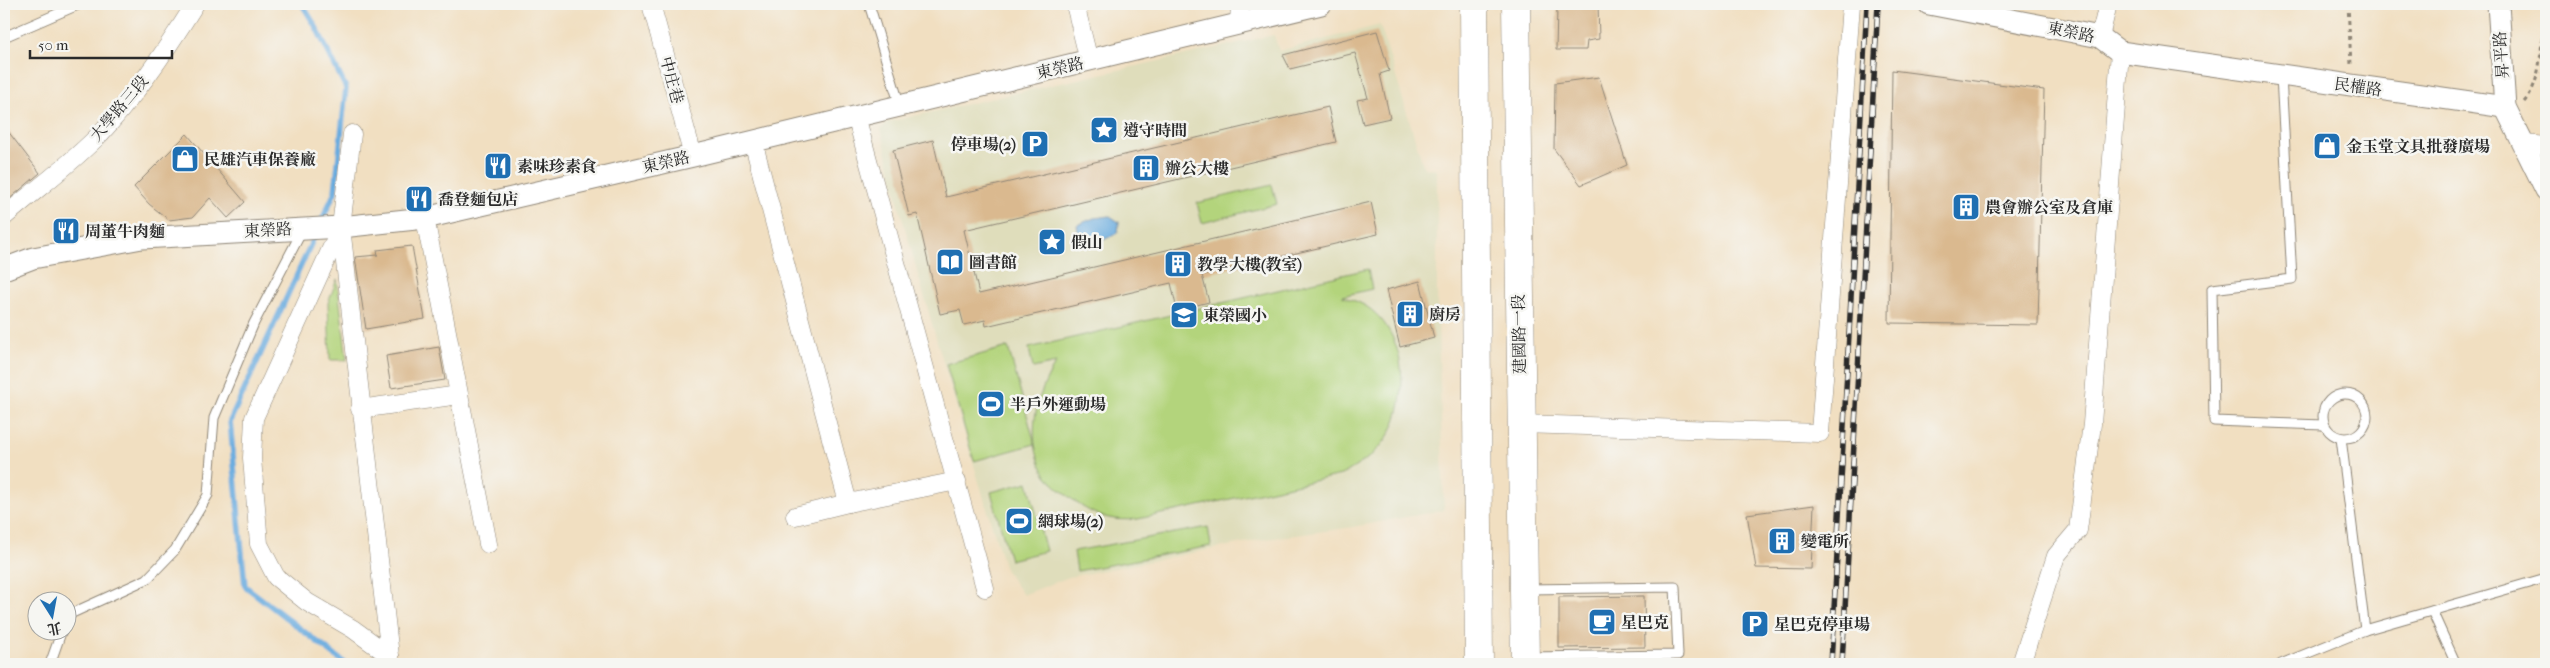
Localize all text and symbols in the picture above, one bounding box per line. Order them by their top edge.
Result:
street label: 東榮路 [2046,18,2096,46]
scale bar [30,28,172,60]
street label: 昇平路 [2490,30,2512,80]
text: 50 m [38,36,69,54]
street label: 東榮路 [1034,53,1086,83]
street label: 中庄巷 [657,54,687,106]
street label: 大學路三段 [86,71,152,145]
street label: 民權路 [2333,74,2383,100]
place icon: 遵守時間 [1089,115,1119,145]
place label: 遵守時間 [1123,121,1187,140]
parking icon: 停車場(2) [1020,129,1050,159]
shop icon: 金玉堂文具批發廣場 [2312,131,2342,161]
place label: 停車場(2) [951,135,1016,155]
place label: 金玉堂文具批發廣場 [2346,137,2490,156]
shop icon: 民雄汽車保養廠 [170,144,200,174]
street label: 東榮路 [640,147,692,177]
place label: 民雄汽車保養廠 [204,150,316,169]
restaurant icon: 素味珍素食 [483,151,513,181]
building icon: 辦公大樓 [1131,153,1161,183]
place label: 素味珍素食 [517,157,597,176]
place label: 辦公大樓 [1165,159,1229,178]
restaurant icon: 喬登麵包店 [404,184,434,214]
place label: 喬登麵包店 [438,190,518,209]
building icon: 農會辦公室及倉庫 [1951,192,1981,222]
place label: 農會辦公室及倉庫 [1985,198,2113,217]
restaurant icon: 周董牛肉麵 [51,216,81,246]
street label: 東榮路 [244,219,292,241]
place label: 周董牛肉麵 [85,222,165,241]
place icon: 假山 [1037,227,1067,257]
place label: 假山 [1071,233,1103,252]
library icon: 圖書館 [935,247,965,277]
building icon: 教學大樓(教室) [1163,249,1193,279]
place label: 圖書館 [969,253,1017,272]
place label: 教學大樓(教室) [1197,255,1302,275]
street label: 建國路一段 [1509,294,1529,374]
building icon: 廚房 [1395,299,1425,329]
school or university icon: 東榮國小 [1169,300,1199,330]
place label: 廚房 [1429,305,1461,324]
place label: 東榮國小 [1203,306,1267,325]
sports icon: 半戶外運動場 [976,389,1006,419]
place label: 半戶外運動場 [1010,395,1106,414]
sports icon: 網球場(2) [1004,506,1034,536]
place label: 網球場(2) [1038,512,1103,532]
building icon: 變電所 [1767,526,1797,556]
place label: 變電所 [1801,532,1849,551]
north arrow [28,590,78,640]
cafe icon: 星巴克 [1587,607,1617,637]
parking icon: 星巴克停車場 [1740,609,1770,639]
place label: 星巴克 [1621,613,1669,632]
place label: 星巴克停車場 [1774,615,1870,634]
text: 北 [46,619,63,638]

